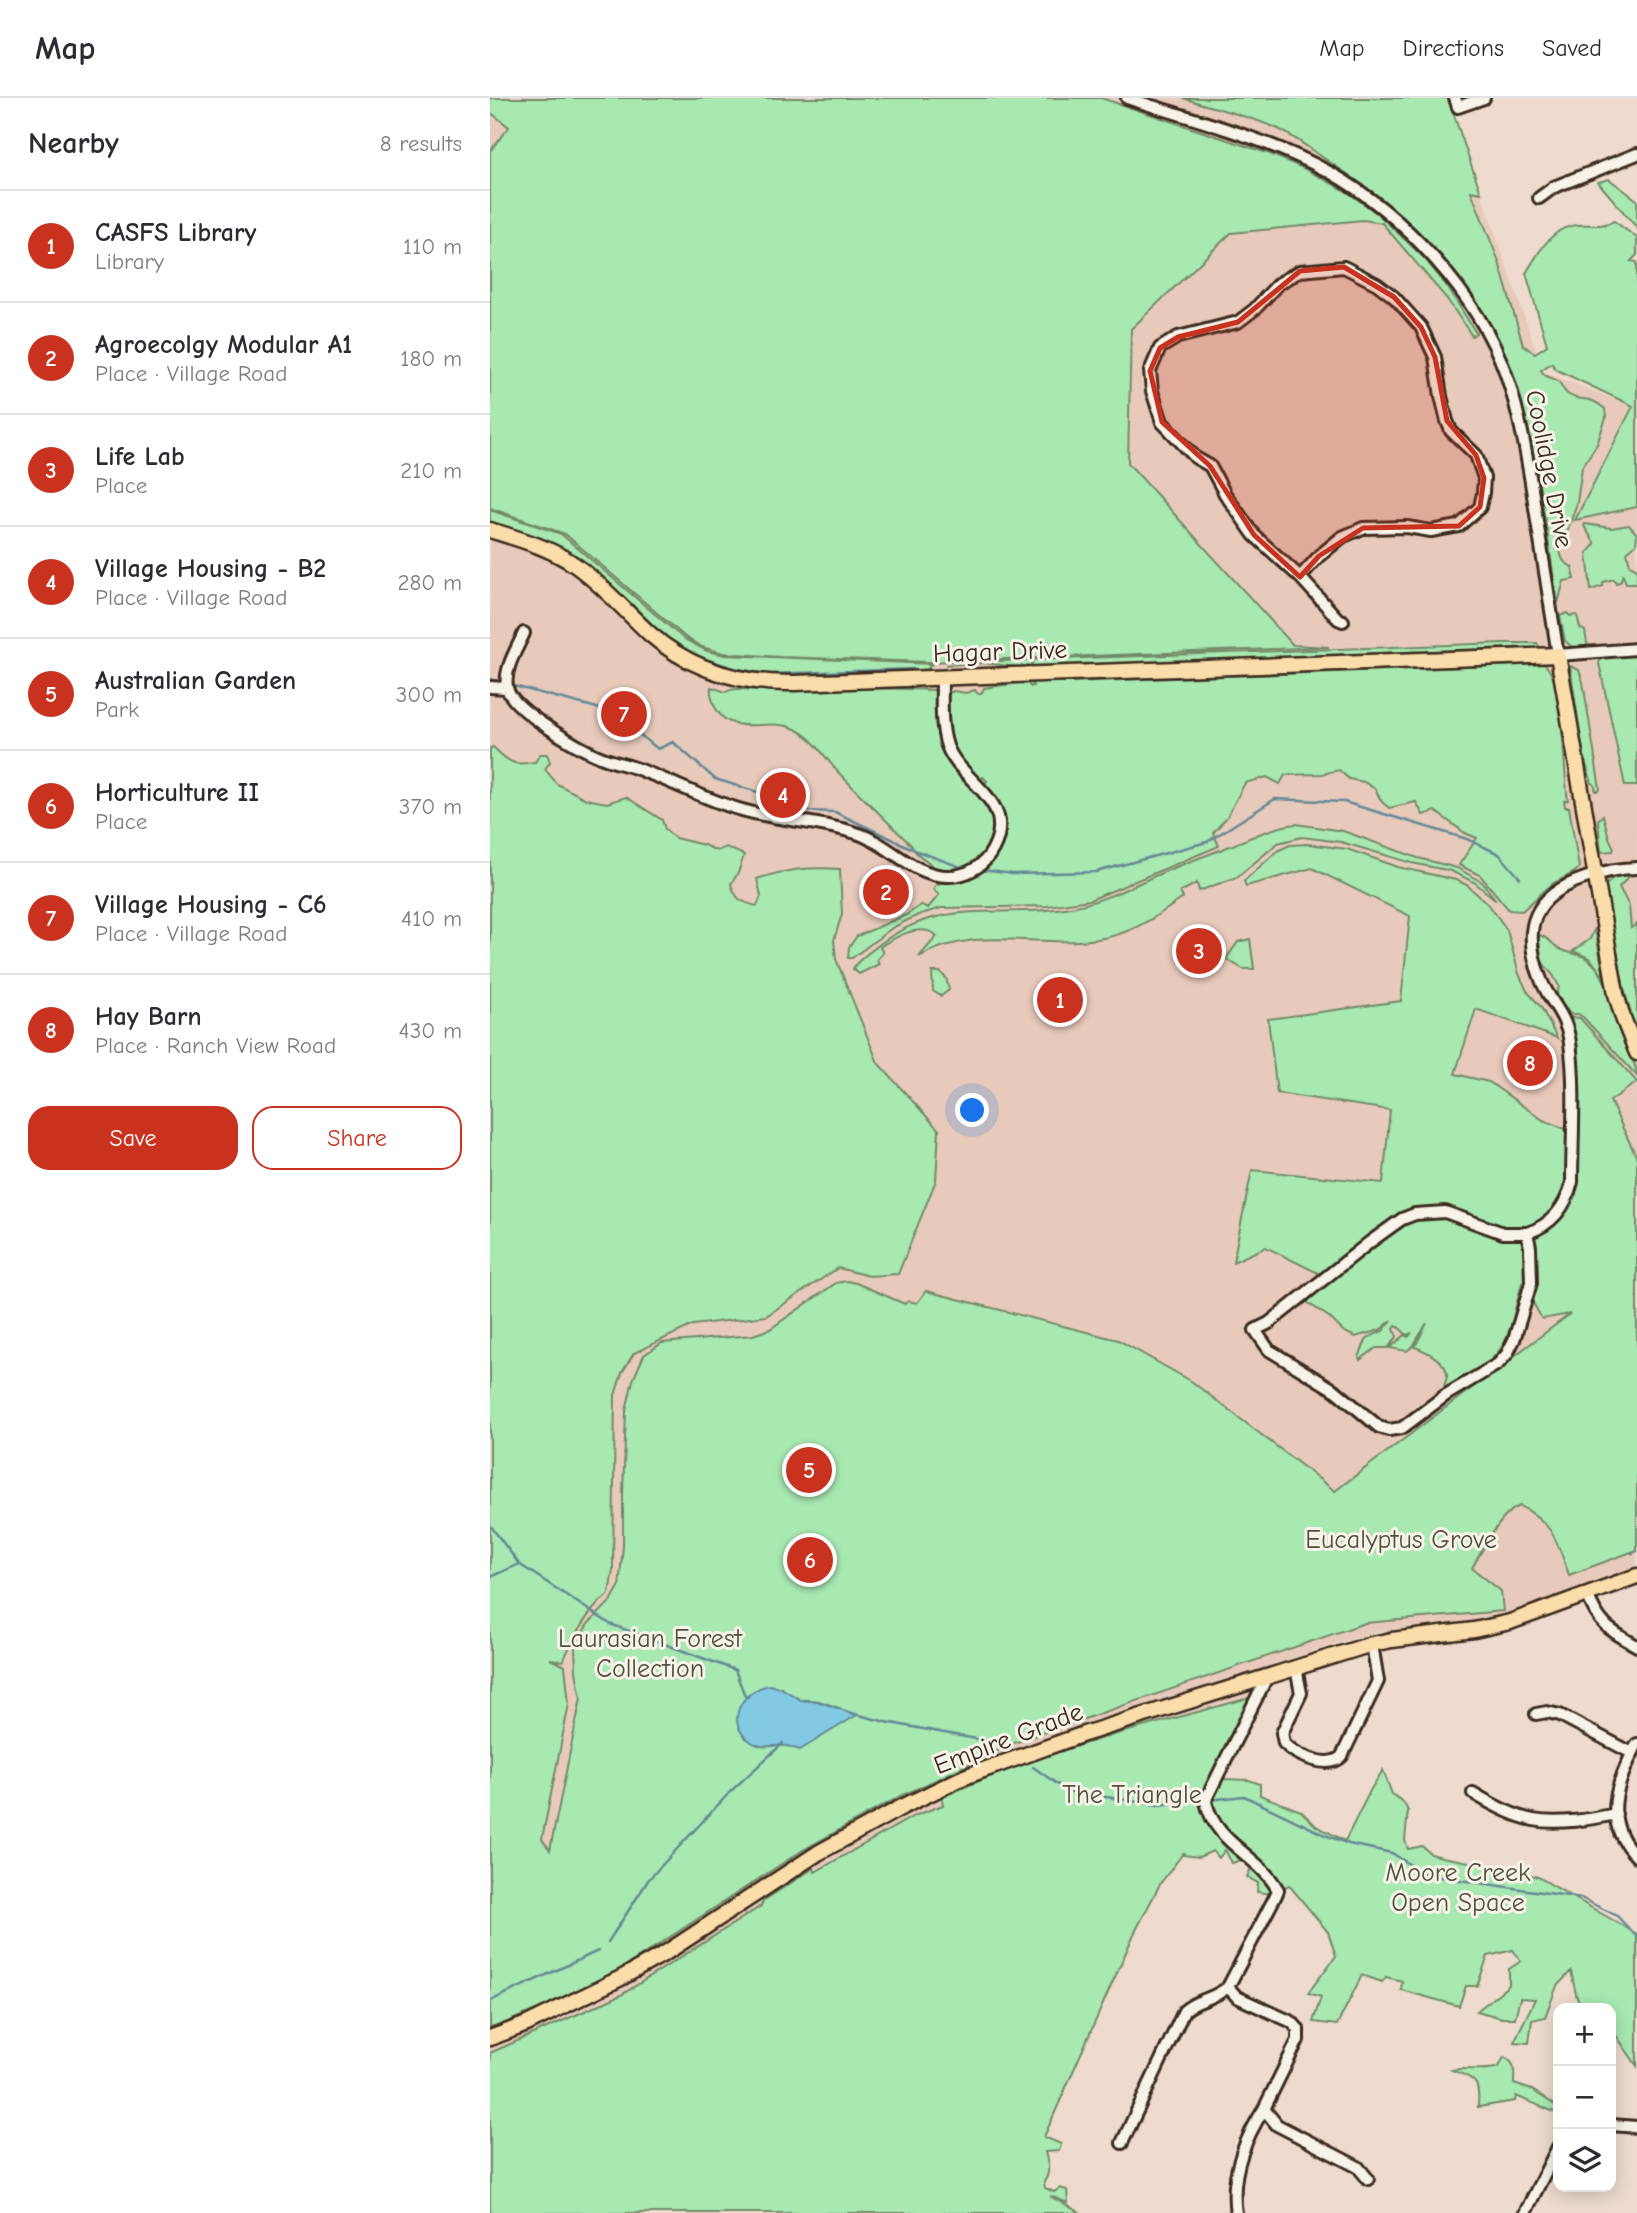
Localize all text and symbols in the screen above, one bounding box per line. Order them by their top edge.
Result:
text: Map [35,29,96,67]
text: Map [1319,34,1365,62]
text: Directions [1403,34,1504,62]
text: Saved [1542,34,1602,62]
text: Nearby [28,126,119,161]
text: 8 results [380,130,462,157]
text: CASFS Library [95,218,256,248]
text: 1 [46,233,56,260]
text: 110 m [403,233,462,260]
text: Library [95,248,164,275]
text: Agroecolgy Modular A1 [95,330,352,360]
text: 2 [45,345,57,372]
text: 180 m [400,345,462,372]
text: Place · Village Road [95,360,287,387]
street label: Coolidge Drive [1519,388,1579,551]
text: Life Lab [95,442,185,472]
text: 3 [45,457,57,484]
text: 210 m [400,457,462,484]
text: Place [95,472,147,499]
text: Village Housing - B2 [95,554,326,584]
text: 4 [46,569,56,596]
text: 280 m [397,569,462,596]
text: Place · Village Road [95,584,287,611]
street label: Hagar Drive [932,635,1068,669]
text: Australian Garden [95,666,296,696]
text: 5 [45,681,57,708]
text: 300 m [396,681,462,708]
pin: 7 [601,688,647,740]
text: Park [95,696,139,723]
pin: 4 [760,769,806,821]
text: Horticulture II [95,778,259,808]
text: 6 [45,793,57,820]
text: 370 m [399,793,462,820]
text: Place [95,808,147,835]
pin: 2 [863,866,909,918]
text: Village Housing - C6 [95,890,327,920]
text: 7 [46,905,56,932]
text: 410 m [401,905,462,932]
text: Place · Village Road [95,920,287,947]
pin: 3 [1176,925,1222,977]
pin: 1 [1037,974,1083,1026]
text: Hay Barn [95,1002,202,1032]
text: 8 [45,1017,57,1044]
text: 430 m [399,1017,462,1044]
text: Place · Ranch View Road [95,1032,336,1059]
pin: 8 [1507,1037,1553,1089]
your location [955,1093,989,1127]
button: Save [28,1106,238,1170]
button: Share [252,1106,462,1170]
pin: 5 [786,1444,832,1496]
park label: Eucalyptus Grove [1305,1525,1497,1555]
pin: 6 [787,1534,833,1586]
park label: Laurasian Forest Collection [558,1624,744,1684]
street label: Empire Grade [930,1697,1087,1781]
park label: The Triangle [1062,1780,1202,1810]
park label: Moore Creek Open Space [1385,1858,1531,1918]
map controls [1553,2003,1616,2192]
button: + [1553,2003,1616,2066]
button: − [1553,2066,1616,2129]
button: layers [1553,2129,1616,2192]

